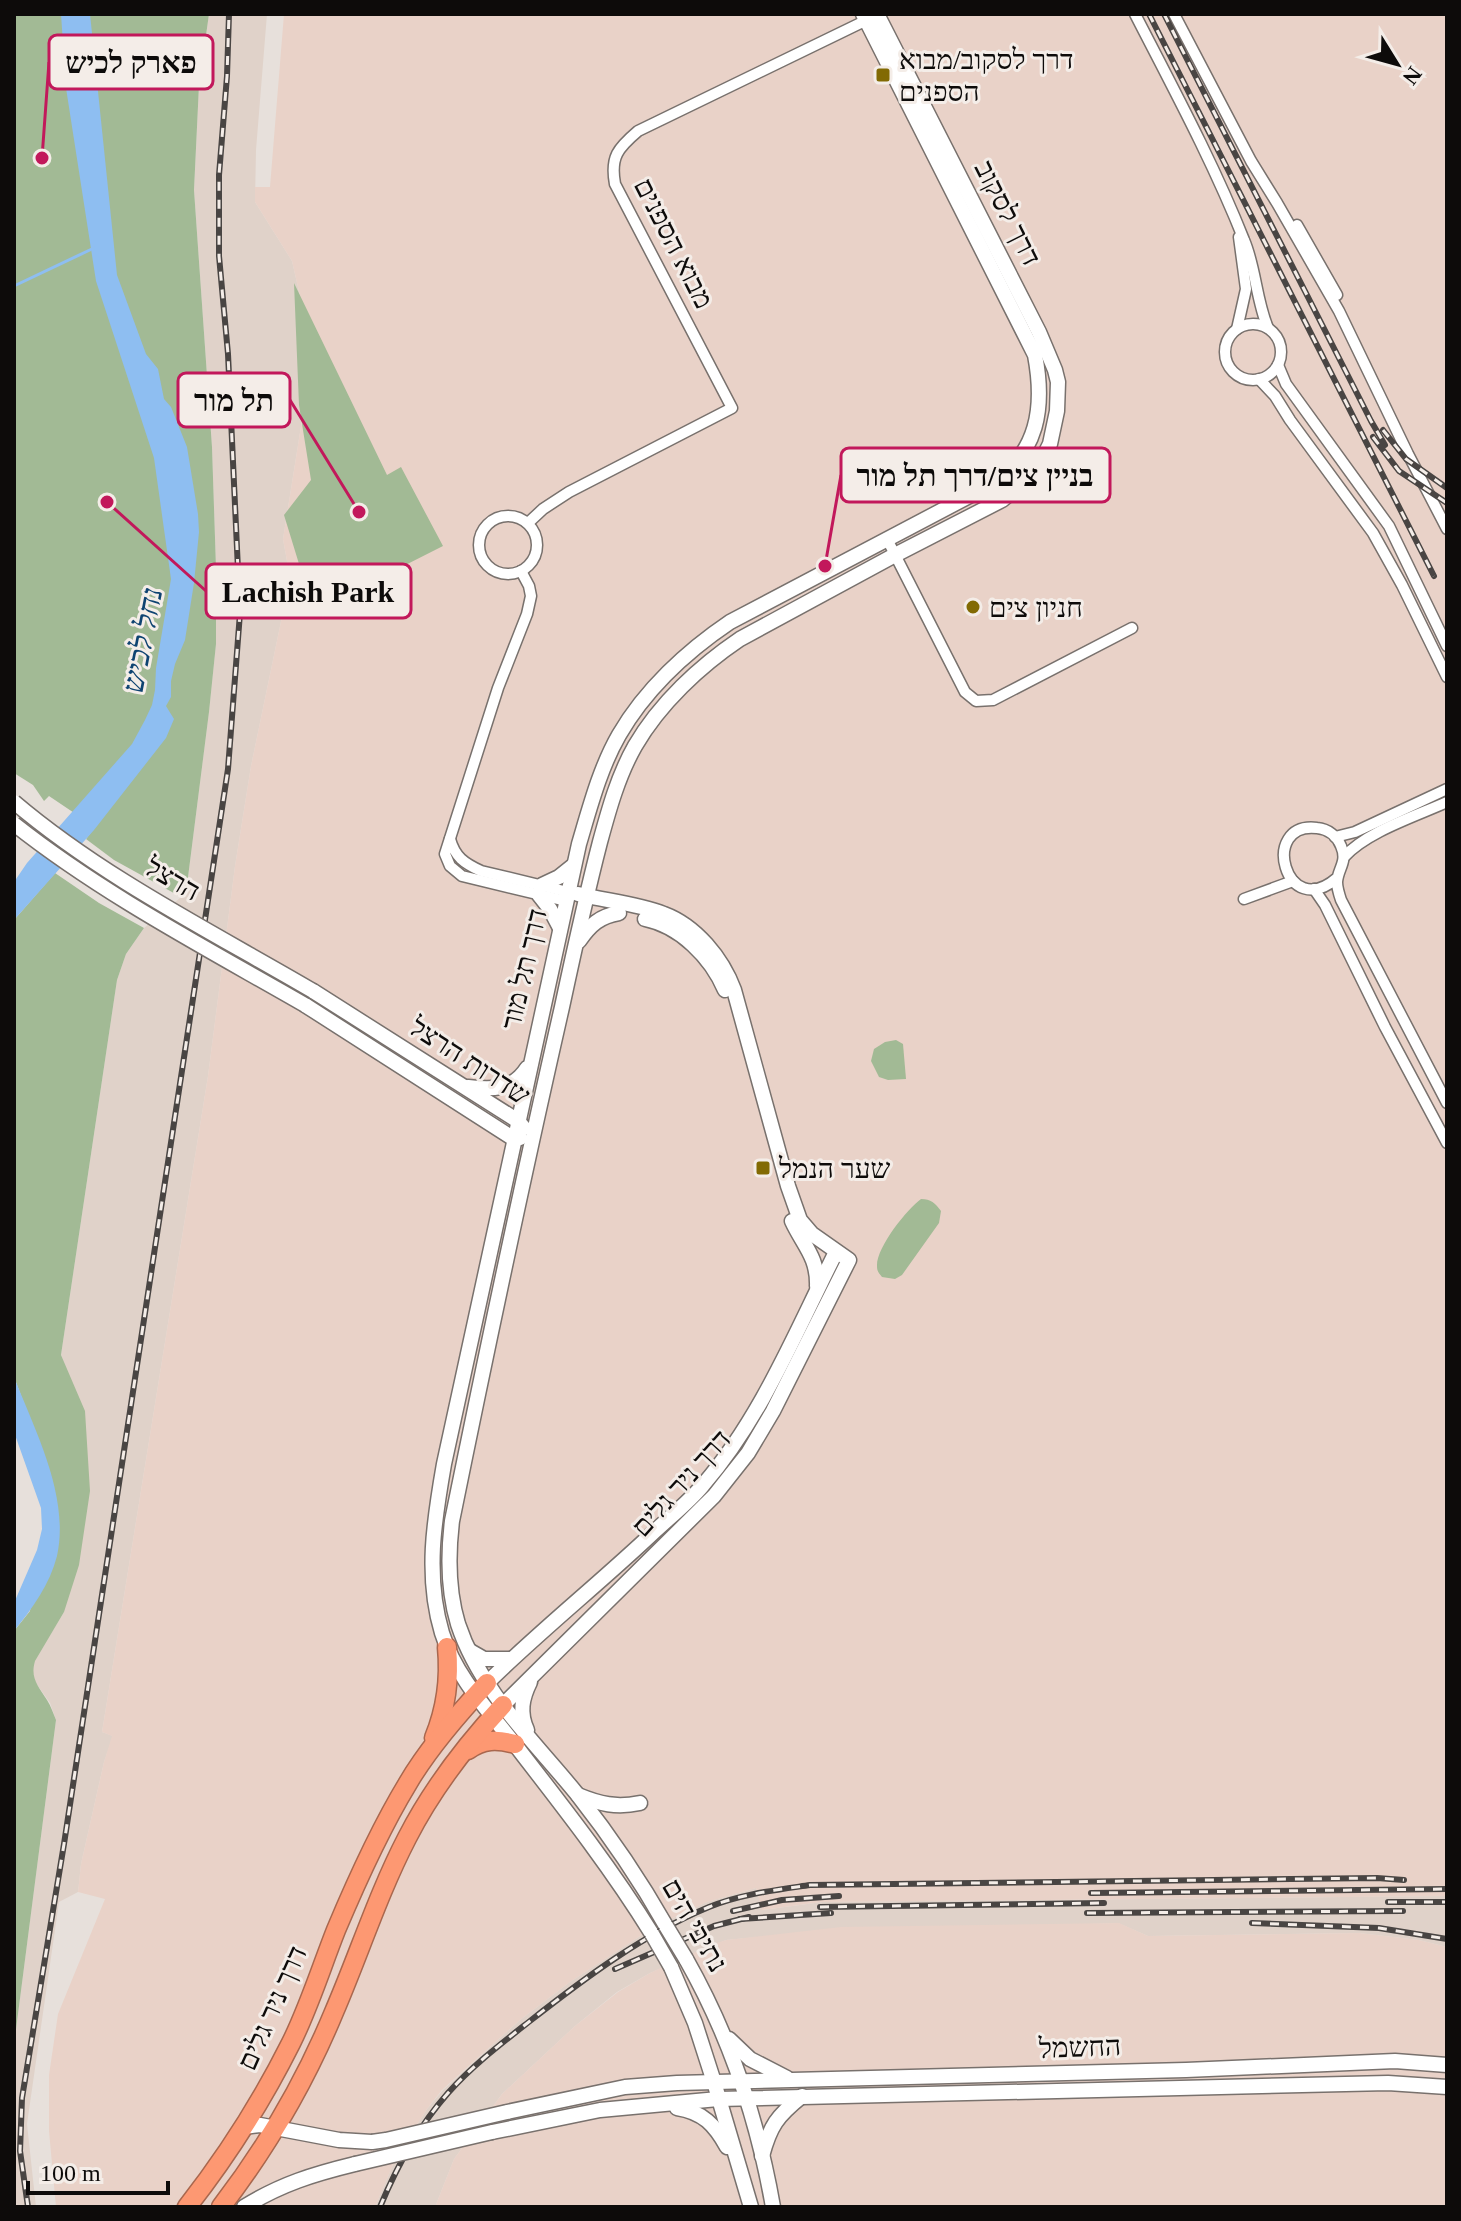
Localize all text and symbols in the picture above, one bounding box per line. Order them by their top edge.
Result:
north arrow [1357,24,1437,104]
callout: פארק לכיש [49,35,213,89]
place label: דרך לסקוב/מבוא הספנים [899,44,1073,107]
text: פארק לכיש [65,46,197,79]
text: N [1398,62,1427,90]
marker: דרך לסקוב/מבוא הספנים [874,66,892,84]
street label: דרך לסקוב [969,156,1047,270]
street label: מבוא הספנים [628,173,720,313]
callout: תל מור [178,373,290,427]
text: תל מור [194,384,274,417]
callout: בניין צים/דרך תל מור [841,448,1110,502]
text: בניין צים/דרך תל מור [856,459,1094,492]
callout: Lachish Park [206,564,411,618]
text: Lachish Park [222,575,395,608]
water label: נחל לכיש [116,584,168,696]
place label: חניון צים [989,592,1083,623]
marker: חניון צים [964,598,982,616]
street label: הרצל [139,851,206,907]
street label: דרך תל מור [495,906,553,1032]
street label: שדרות הרצל [404,1010,536,1111]
place label: שער הנמל [778,1153,891,1184]
marker: שער הנמל [754,1159,772,1177]
street label: דרך ניר גלים [625,1423,737,1543]
street label: נתיבי הים [656,1873,734,1977]
street label: דרך ניר גלים [231,1941,313,2075]
street label: החשמל [1037,2030,1122,2064]
scale bar [28,2145,168,2195]
text: 100 m [40,2160,101,2186]

